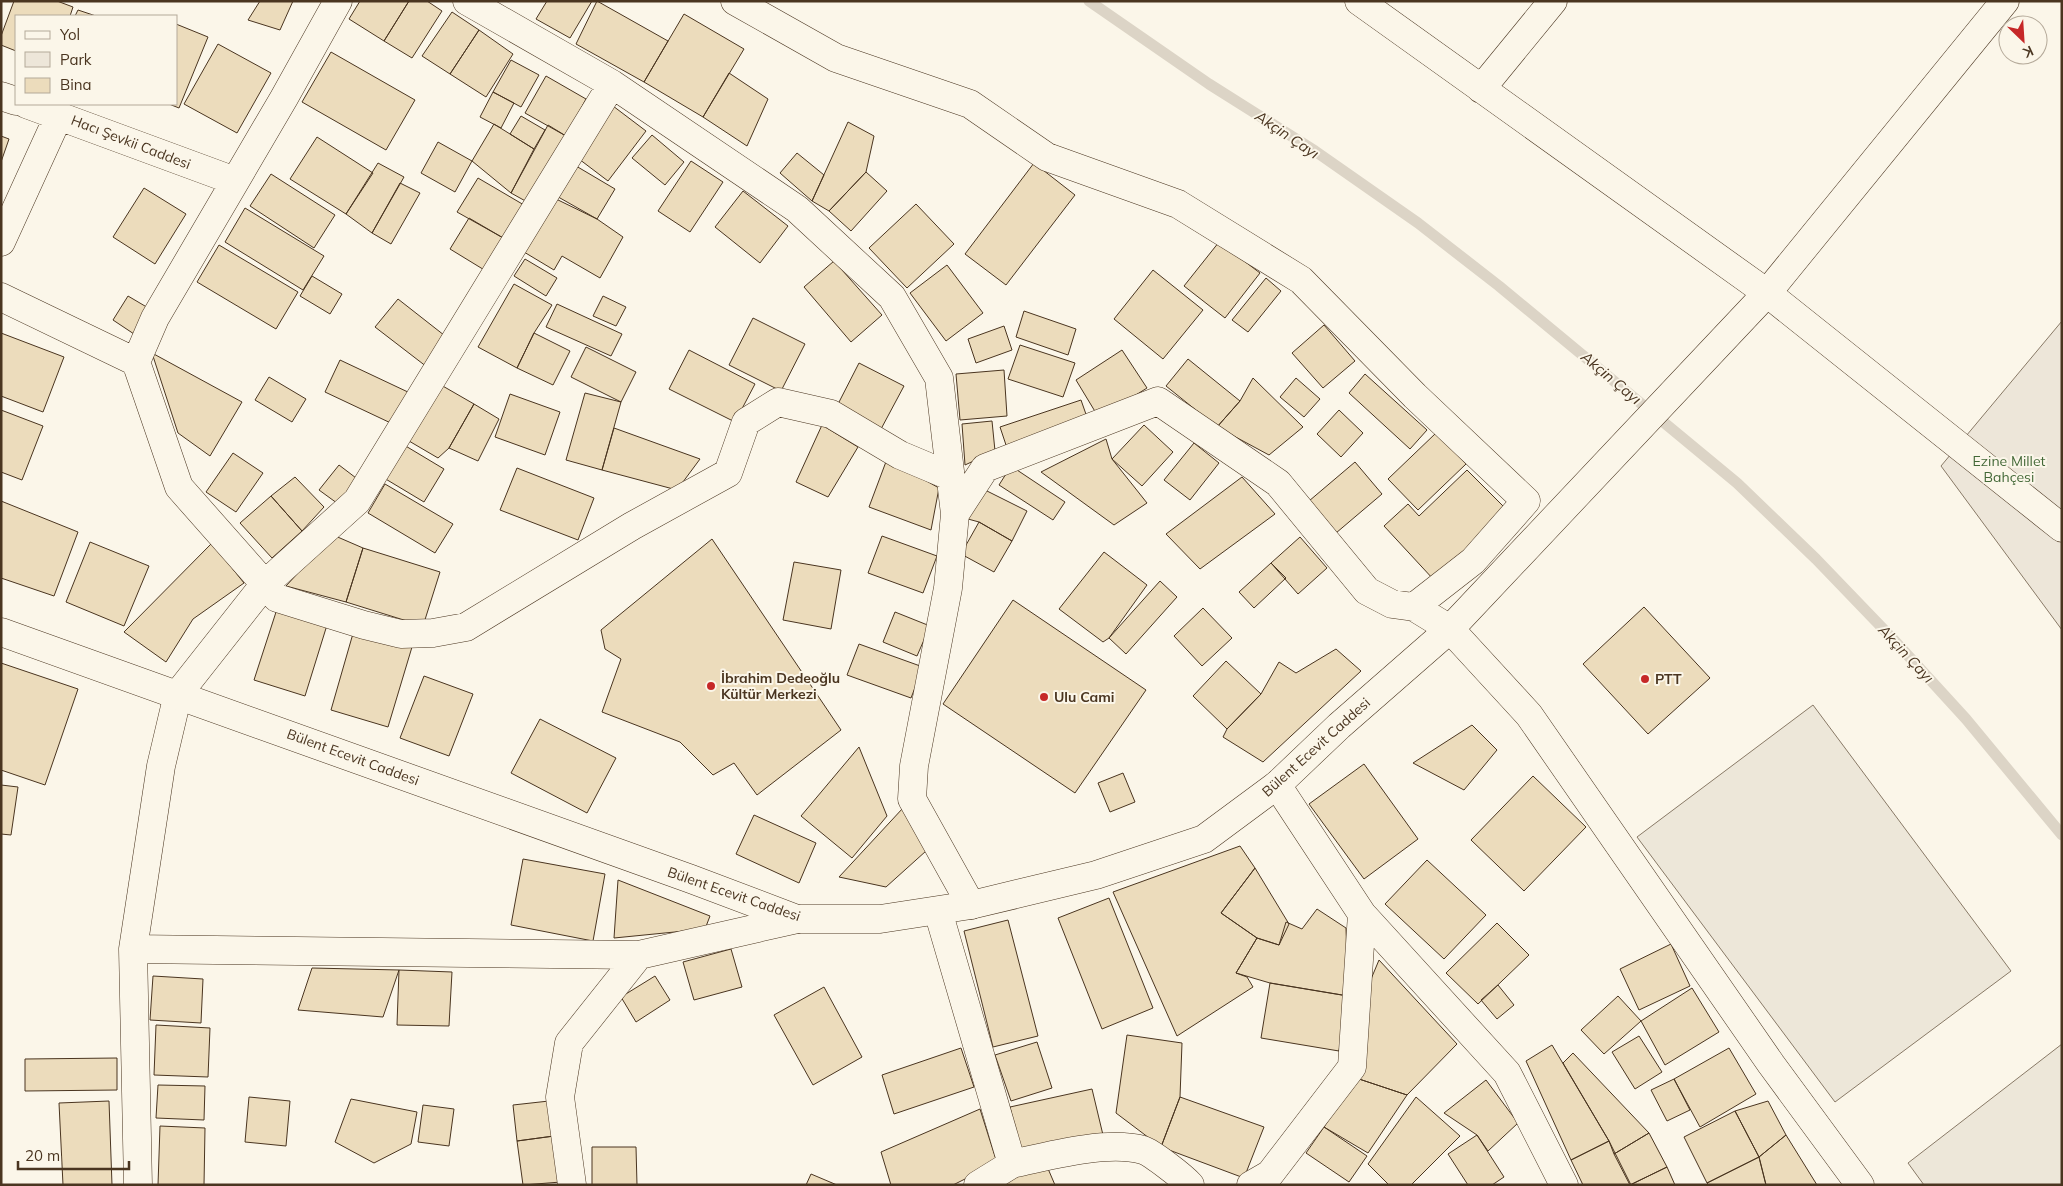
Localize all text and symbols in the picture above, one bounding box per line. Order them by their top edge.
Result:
legend [15,15,178,105]
north arrow [1998,15,2048,65]
text: Yol [59,25,80,44]
text: K [2020,42,2037,62]
text: Park [60,50,92,69]
text: Bina [60,75,92,94]
water label: Akçin Çayı [1251,106,1323,163]
street label: Hacı Şevkii Caddesi [69,111,193,173]
water label: Akçin Çayı [1577,346,1645,408]
park label: Ezine Millet Bahçesi [1973,452,2046,486]
water label: Akçin Çayı [1874,620,1938,687]
place label: İbrahim Dedeoğlu Kültür Merkezi [721,669,840,703]
place label: PTT [1655,670,1682,688]
marker: PTT [1639,673,1651,685]
marker: İbrahim Dedeoğlu Kültür Merkezi [705,680,717,692]
place label: Ulu Cami [1054,688,1114,706]
marker: Ulu Cami [1038,691,1050,703]
street label: Bülent Ecevit Caddesi [1258,694,1374,800]
street label: Bülent Ecevit Caddesi [284,725,422,789]
street label: Bülent Ecevit Caddesi [665,863,803,925]
scale bar [18,1138,129,1170]
text: 20 m [25,1146,60,1165]

